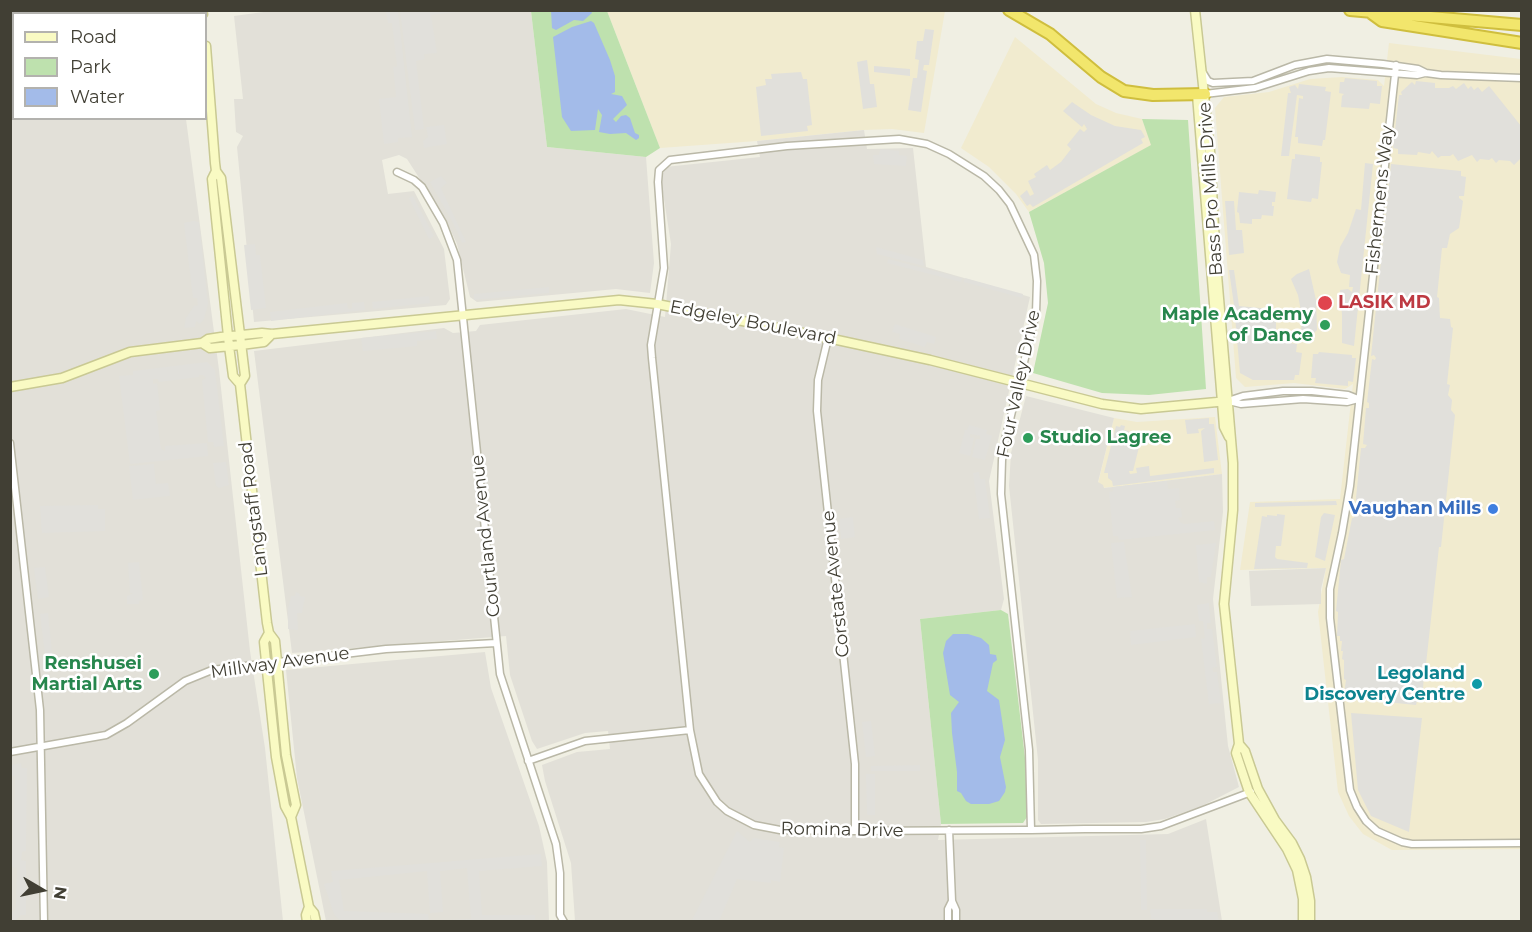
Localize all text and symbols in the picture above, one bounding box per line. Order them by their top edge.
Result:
legend [12,12,207,120]
text: Road [70,26,117,48]
text: Park [70,56,111,78]
text: Water [70,86,125,108]
street label: Bass Pro Mills Drive [1194,101,1228,277]
street label: Fishermens Way [1361,124,1399,276]
place label: LASIK MD [1338,292,1431,314]
marker: LASIK MD [1316,294,1334,312]
street label: Edgeley Boulevard [668,296,838,350]
place label: Maple Academy of Dance [1162,304,1313,346]
street label: Four Valley Drive [993,308,1045,460]
marker: Maple Academy of Dance [1318,318,1332,332]
place label: Studio Lagree [1040,427,1171,449]
marker: Studio Lagree [1021,431,1035,445]
street label: Langstaff Road [235,440,273,578]
street label: Courtland Avenue [467,454,505,618]
place label: Vaughan Mills [1348,498,1481,520]
marker: Vaughan Mills [1486,502,1500,516]
street label: Corstate Avenue [818,509,854,659]
street label: Millway Avenue [209,643,351,683]
place label: Renshusei Martial Arts [32,653,142,696]
place label: Legoland Discovery Centre [1304,663,1465,706]
marker: Renshusei Martial Arts [147,667,161,681]
marker: Legoland Discovery Centre [1470,677,1484,691]
street label: Romina Drive [780,818,904,842]
north arrow [12,860,72,920]
text: N [50,885,71,901]

